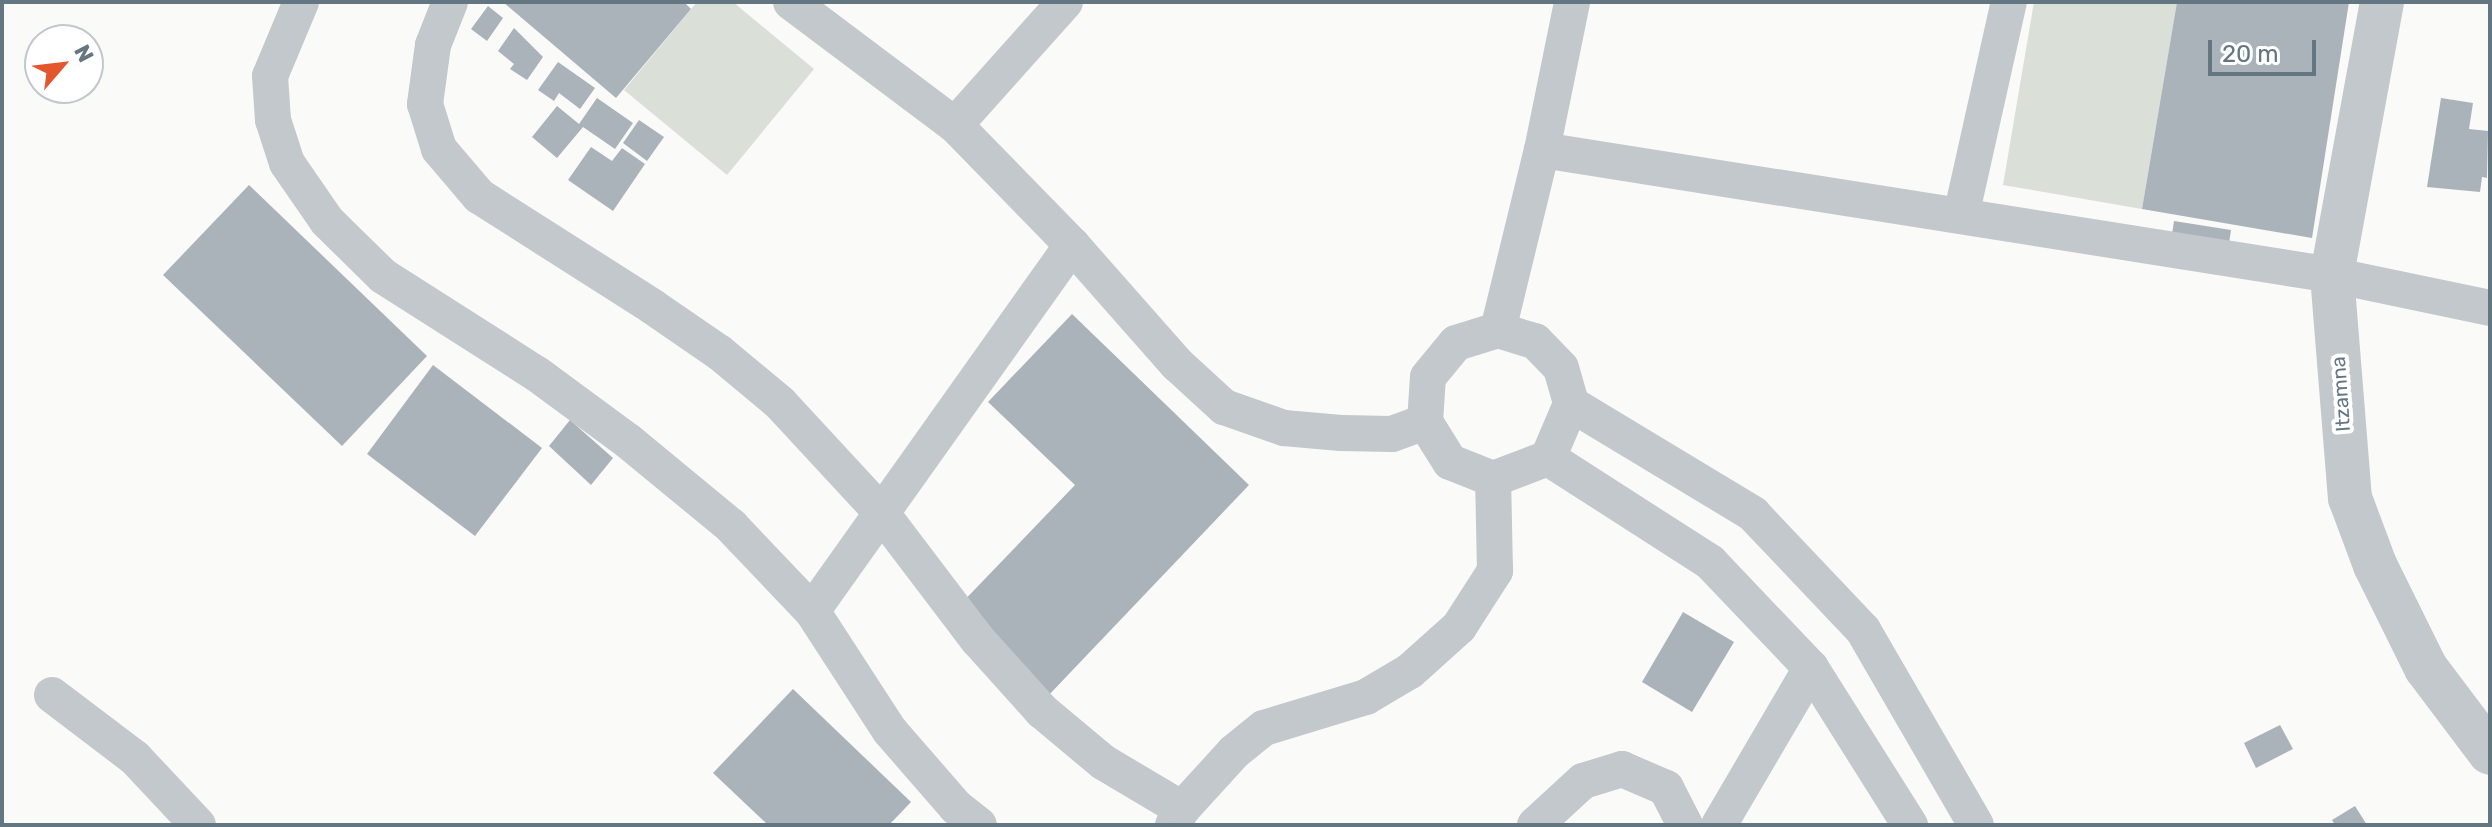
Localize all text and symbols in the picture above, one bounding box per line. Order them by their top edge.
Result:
north arrow [24,24,104,104]
scale bar [2212,24,2320,74]
text: N [68,40,99,67]
text: 20 m [2222,40,2279,68]
street label: Itzamna [2326,356,2356,432]

